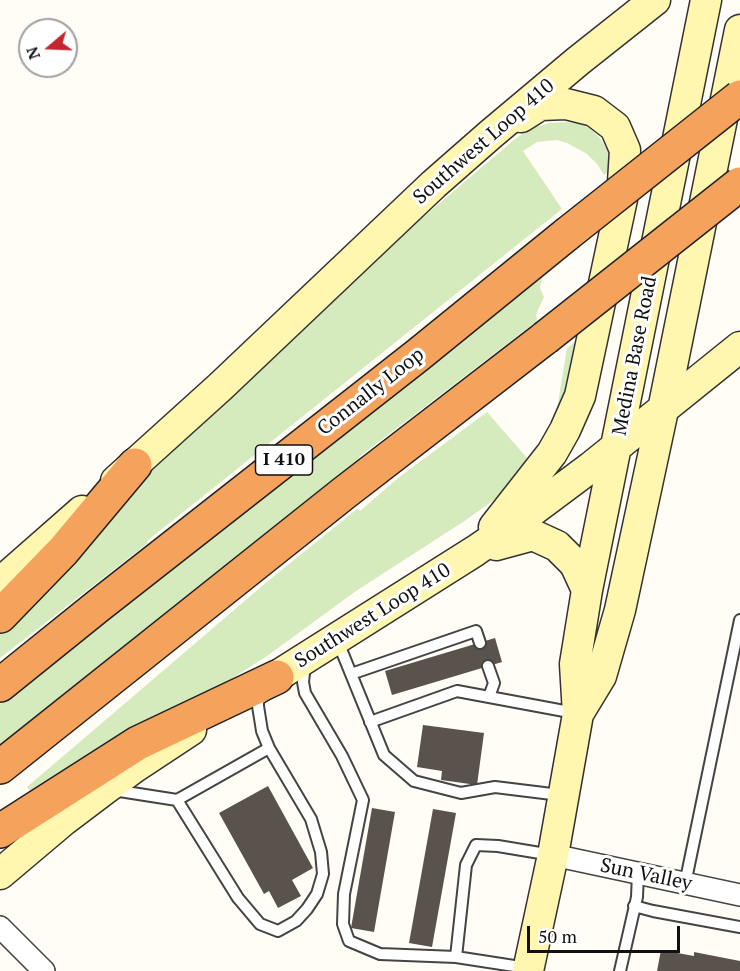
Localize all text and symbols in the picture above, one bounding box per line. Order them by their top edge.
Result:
north arrow [18,18,78,78]
text: N [20,44,45,63]
street label: Southwest Loop 410 [409,74,559,210]
street label: Medina Base Road [608,274,662,438]
street label: Connally Loop [313,343,429,441]
road number: I 410 [256,445,312,475]
street label: Southwest Loop 410 [291,558,455,674]
street label: Sun Valley [598,854,694,896]
scale bar [530,914,683,952]
text: 50 m [538,924,577,948]

